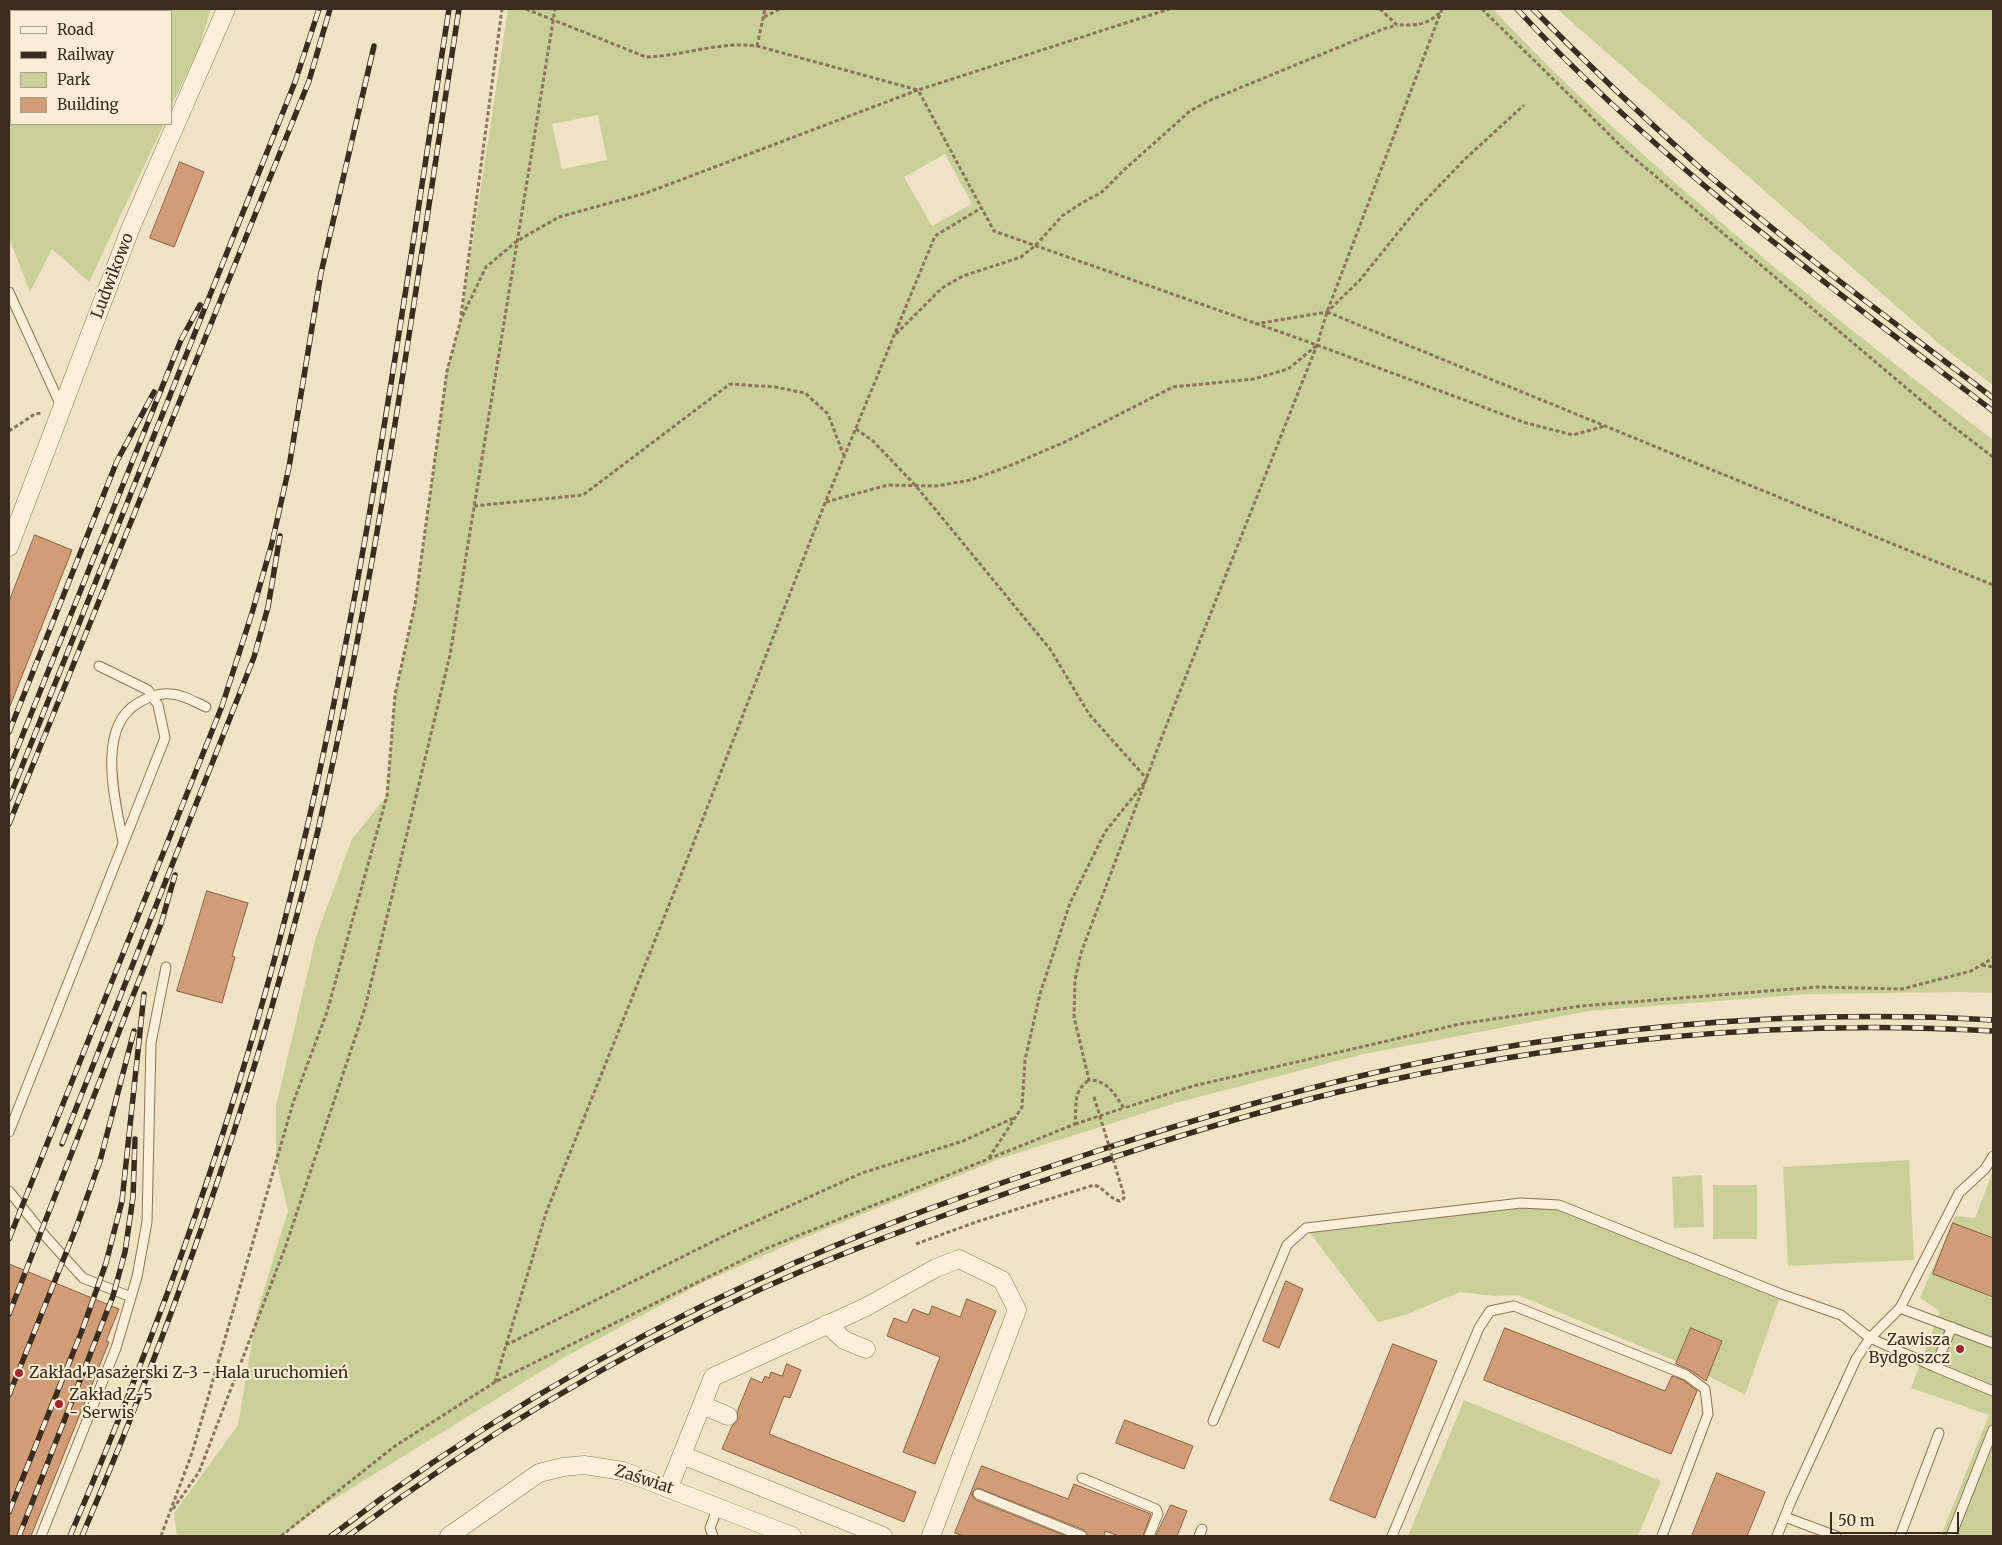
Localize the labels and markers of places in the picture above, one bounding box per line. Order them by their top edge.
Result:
place label: Zawisza Bydgoszcz [1869,1330,1950,1368]
marker: Zawisza Bydgoszcz [1954,1343,1966,1355]
place label: Zakład Pasażerski Z-3 - Hala uruchomień [29,1363,348,1383]
marker: Zakład Pasażerski Z-3 - Hala uruchomień [13,1367,25,1379]
place label: Zakład Z-5 - Serwis [69,1385,153,1423]
marker: Zakład Z-5 - Serwis [53,1398,65,1410]

